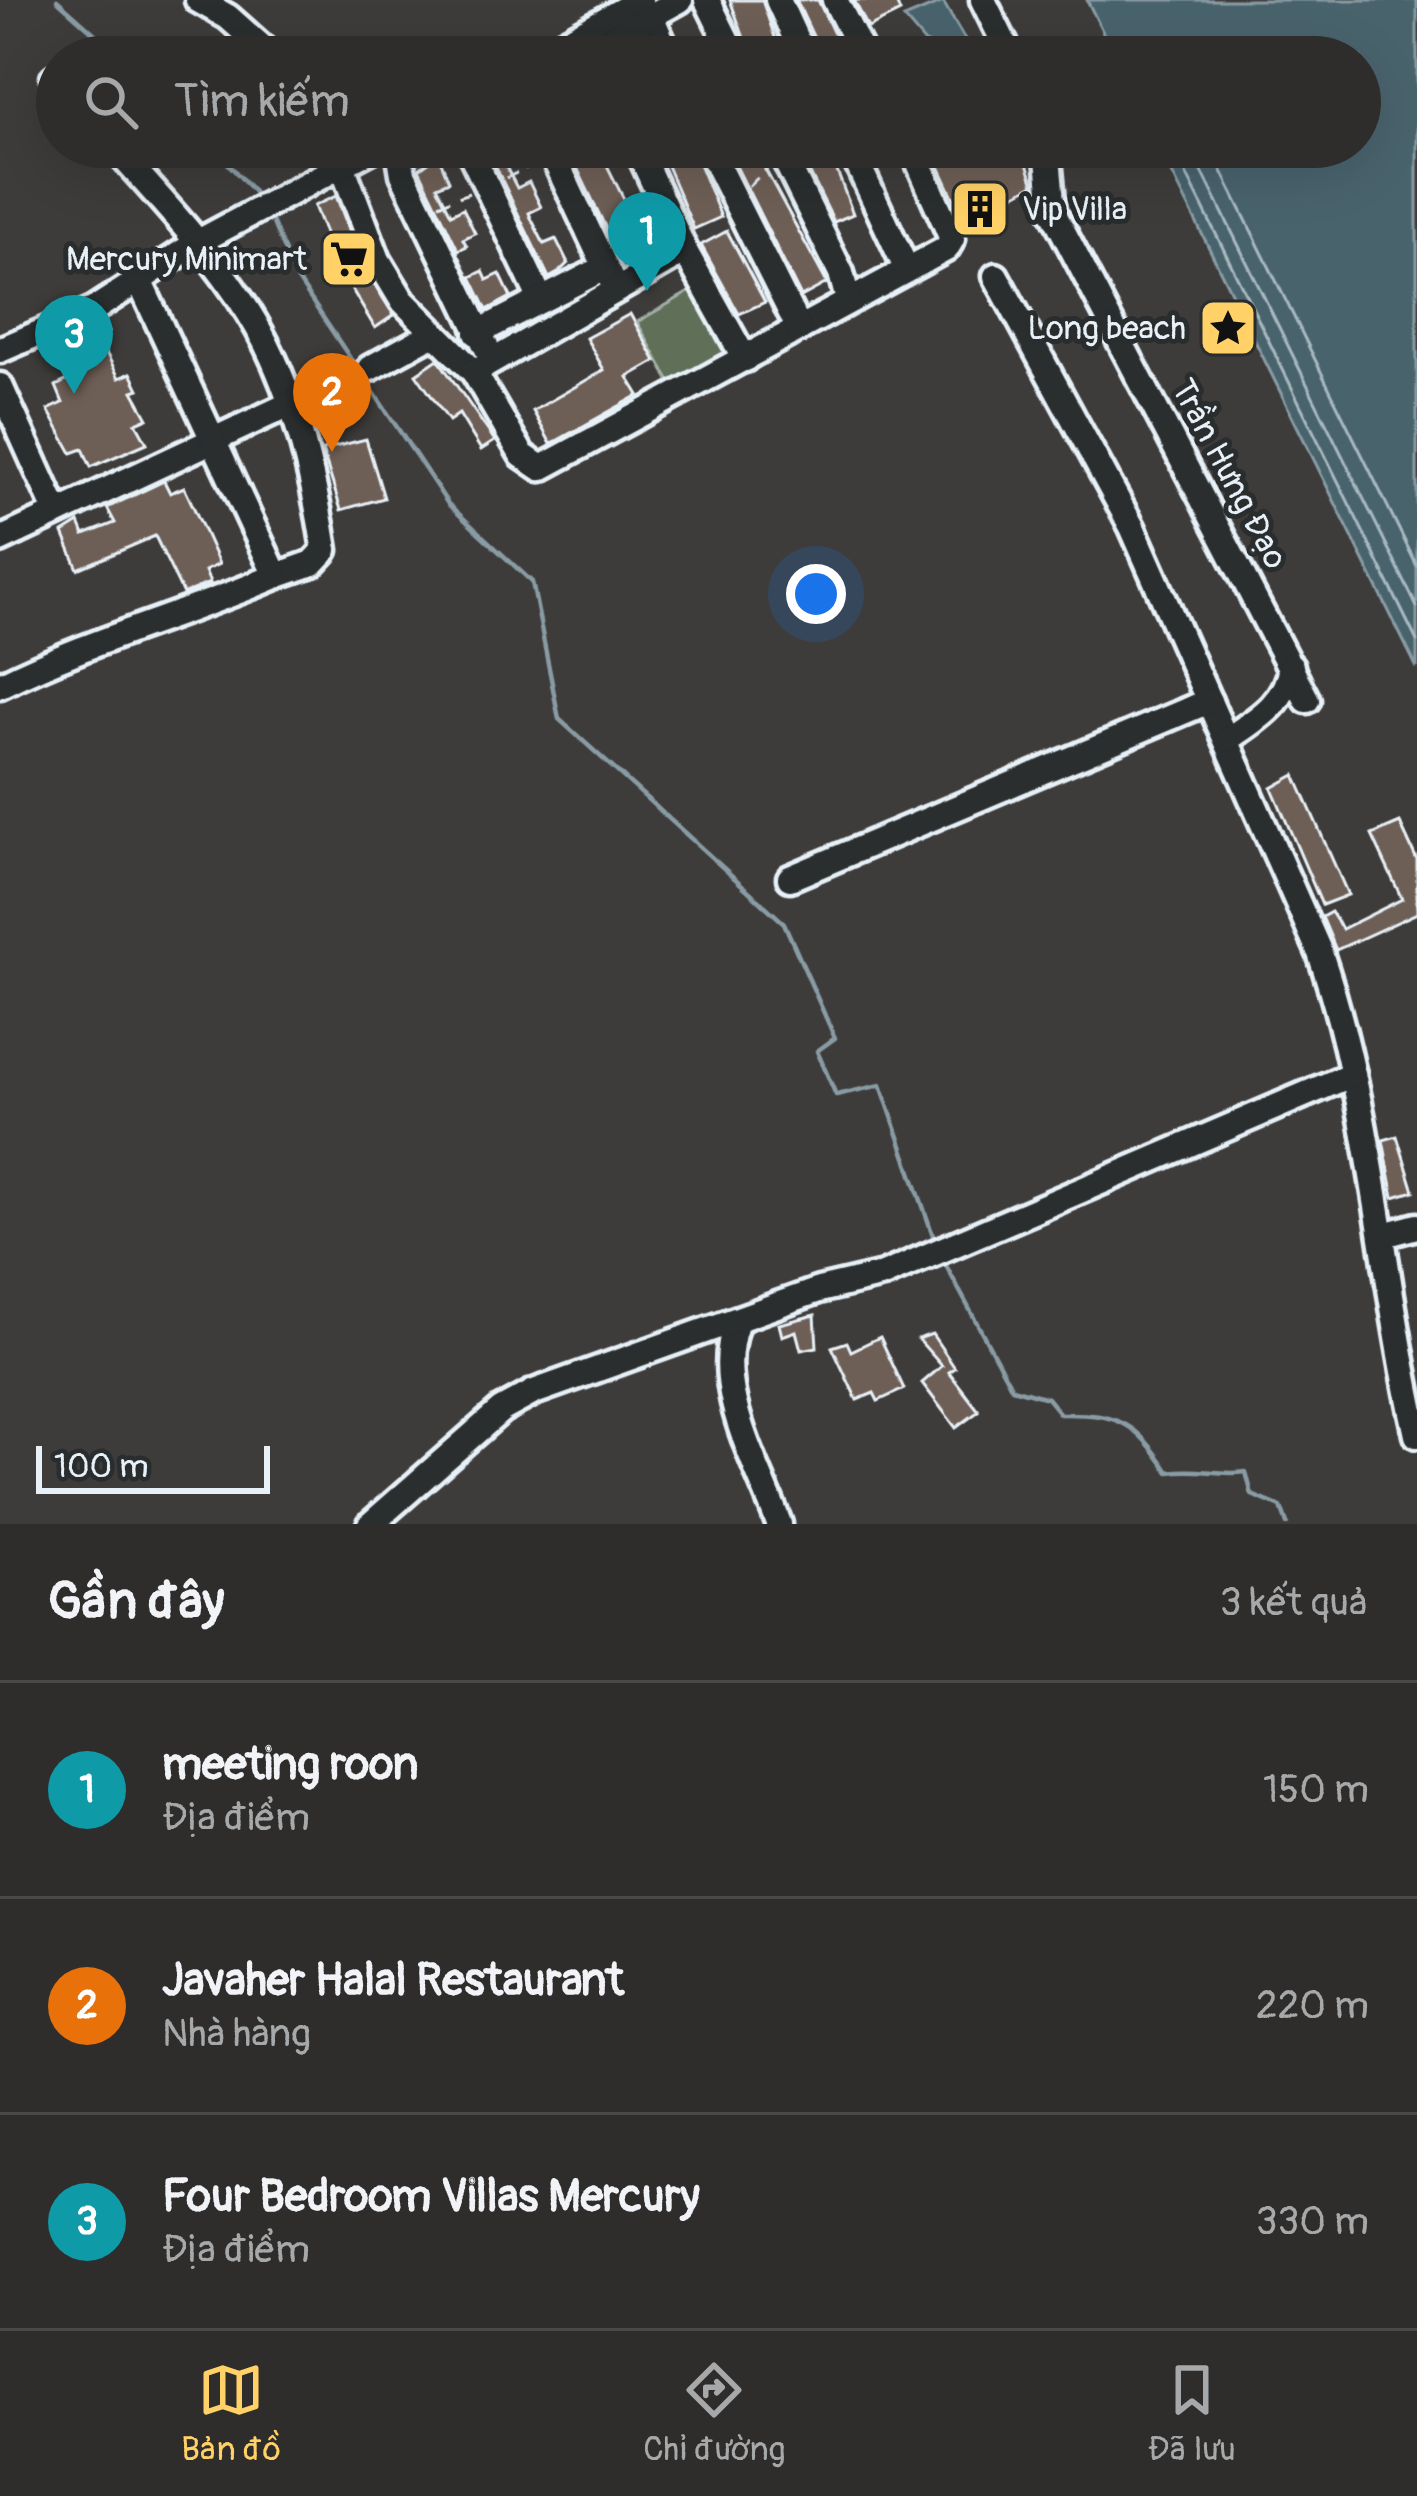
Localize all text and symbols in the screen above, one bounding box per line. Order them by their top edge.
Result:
search box [36,36,1381,168]
icon: search [78,69,144,135]
text: Tìm kiếm [174,74,350,130]
building icon: Vip Villa [949,178,1011,240]
place label: Vip Villa [1022,189,1127,230]
pin: 1 [608,192,686,291]
supermarket icon: Mercury Minimart [318,228,380,290]
place label: Mercury Minimart [66,239,308,280]
pin: 3 [35,295,113,394]
place icon: Long beach [1197,297,1259,359]
place label: Long beach [1028,308,1186,349]
pin: 2 [293,353,371,452]
street label: Trần Hưng Đạo [1162,372,1297,576]
your location [786,564,846,624]
scale bar [36,1440,270,1493]
text: 100 m [54,1446,148,1487]
text: Gần đây [48,1570,224,1634]
text: 3 kết quả [1220,1578,1369,1627]
text: meeting roon [162,1737,418,1793]
text: 1 [79,1765,95,1814]
text: 150 m [1263,1765,1369,1814]
text: Địa điểm [162,1793,310,1842]
text: Javaher Halal Restaurant [162,1953,624,2009]
text: 2 [76,1981,98,2030]
text: 220 m [1256,1981,1369,2030]
text: Nhà hàng [162,2009,311,2058]
text: Four Bedroom Villas Mercury [162,2169,700,2225]
text: 3 [76,2197,98,2246]
text: 330 m [1256,2197,1369,2246]
text: Địa điểm [162,2225,310,2274]
tab: Bản đồ [181,2357,281,2470]
tab: Chỉ đường [643,2357,785,2470]
tab: Đã lưu [1148,2357,1236,2470]

